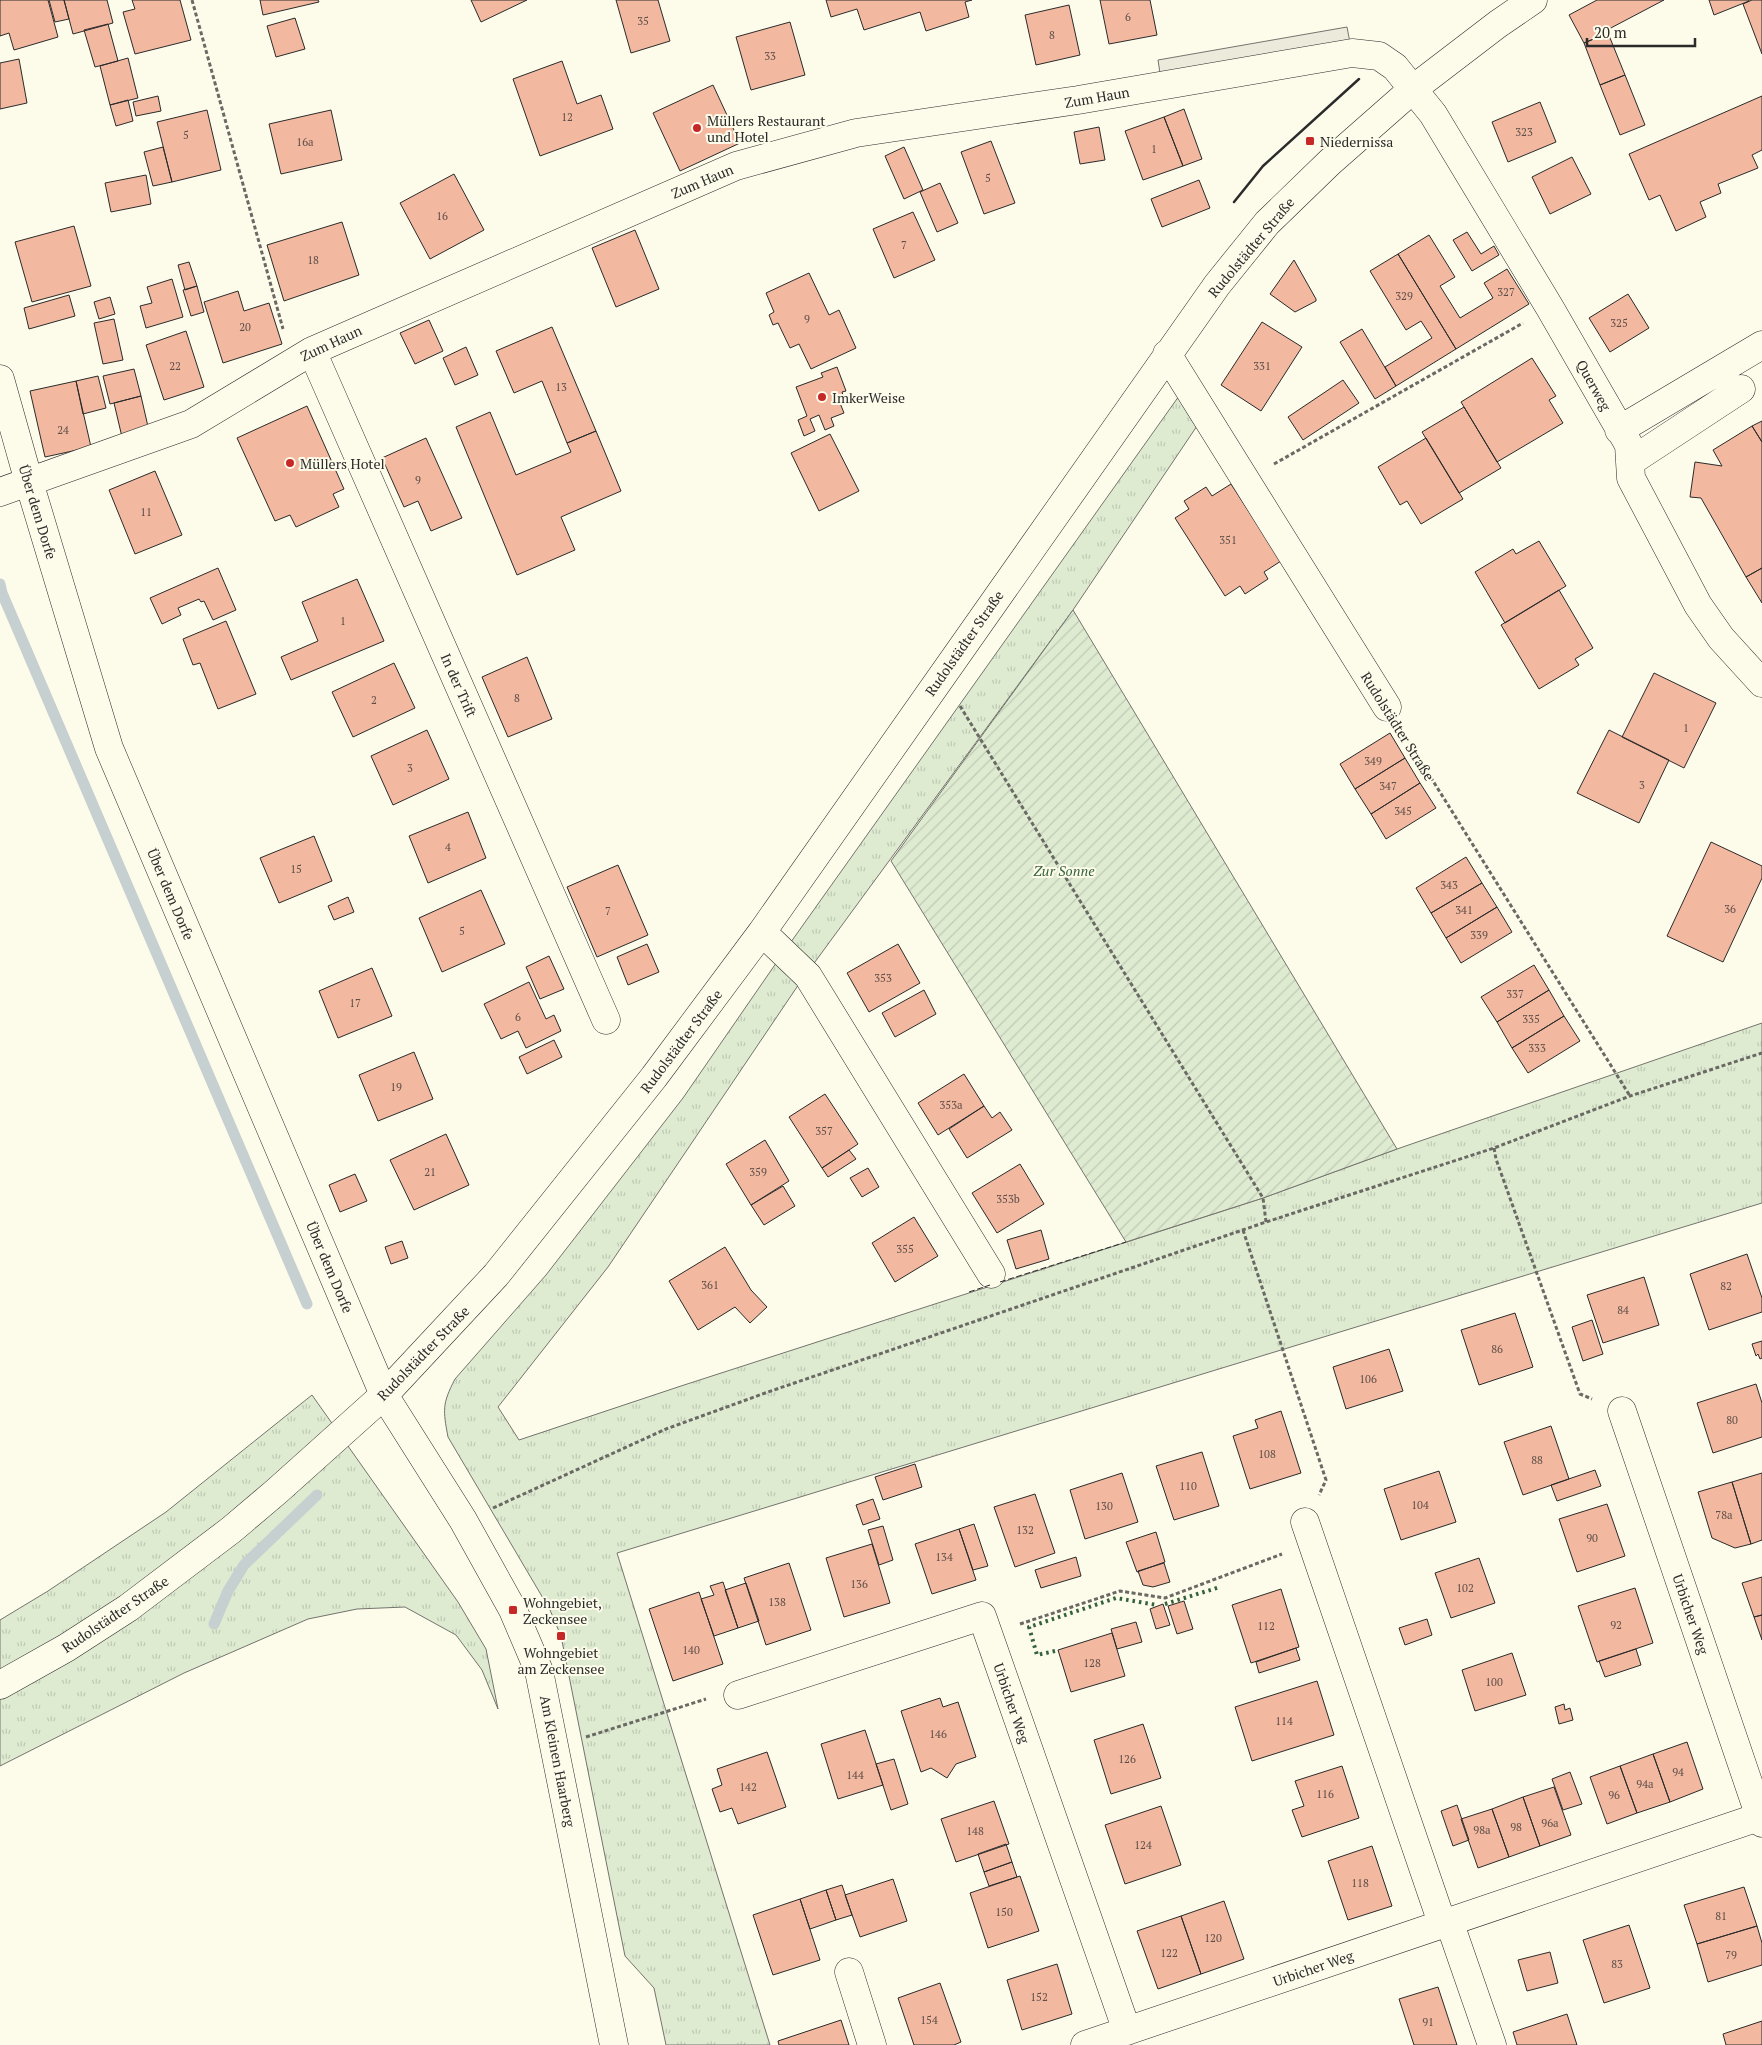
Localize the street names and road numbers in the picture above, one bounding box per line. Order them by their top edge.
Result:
street label: Zum Haun [1063,82,1132,112]
street label: Zum Haun [668,159,737,203]
street label: Rudolstädter Straße [1204,193,1298,301]
street label: Zum Haun [297,320,365,365]
street label: Querweg [1572,356,1616,414]
street label: Über dem Dorfe [15,462,61,562]
street label: Rudolstädter Straße [920,586,1008,700]
street label: In der Trift [437,650,482,721]
street label: Rudolstädter Straße [1357,668,1439,784]
street label: Über dem Dorfe [143,845,199,943]
street label: Rudolstädter Straße [636,985,726,1097]
street label: Über dem Dorfe [302,1218,358,1316]
street label: Rudolstädter Straße [373,1301,473,1405]
street label: Rudolstädter Straße [58,1571,172,1657]
street label: Urbicher Weg [1668,1571,1714,1657]
street label: Urbicher Weg [989,1660,1035,1746]
street label: Am Kleinen Haarberg [536,1694,580,1829]
street label: Urbicher Weg [1270,1945,1356,1991]

